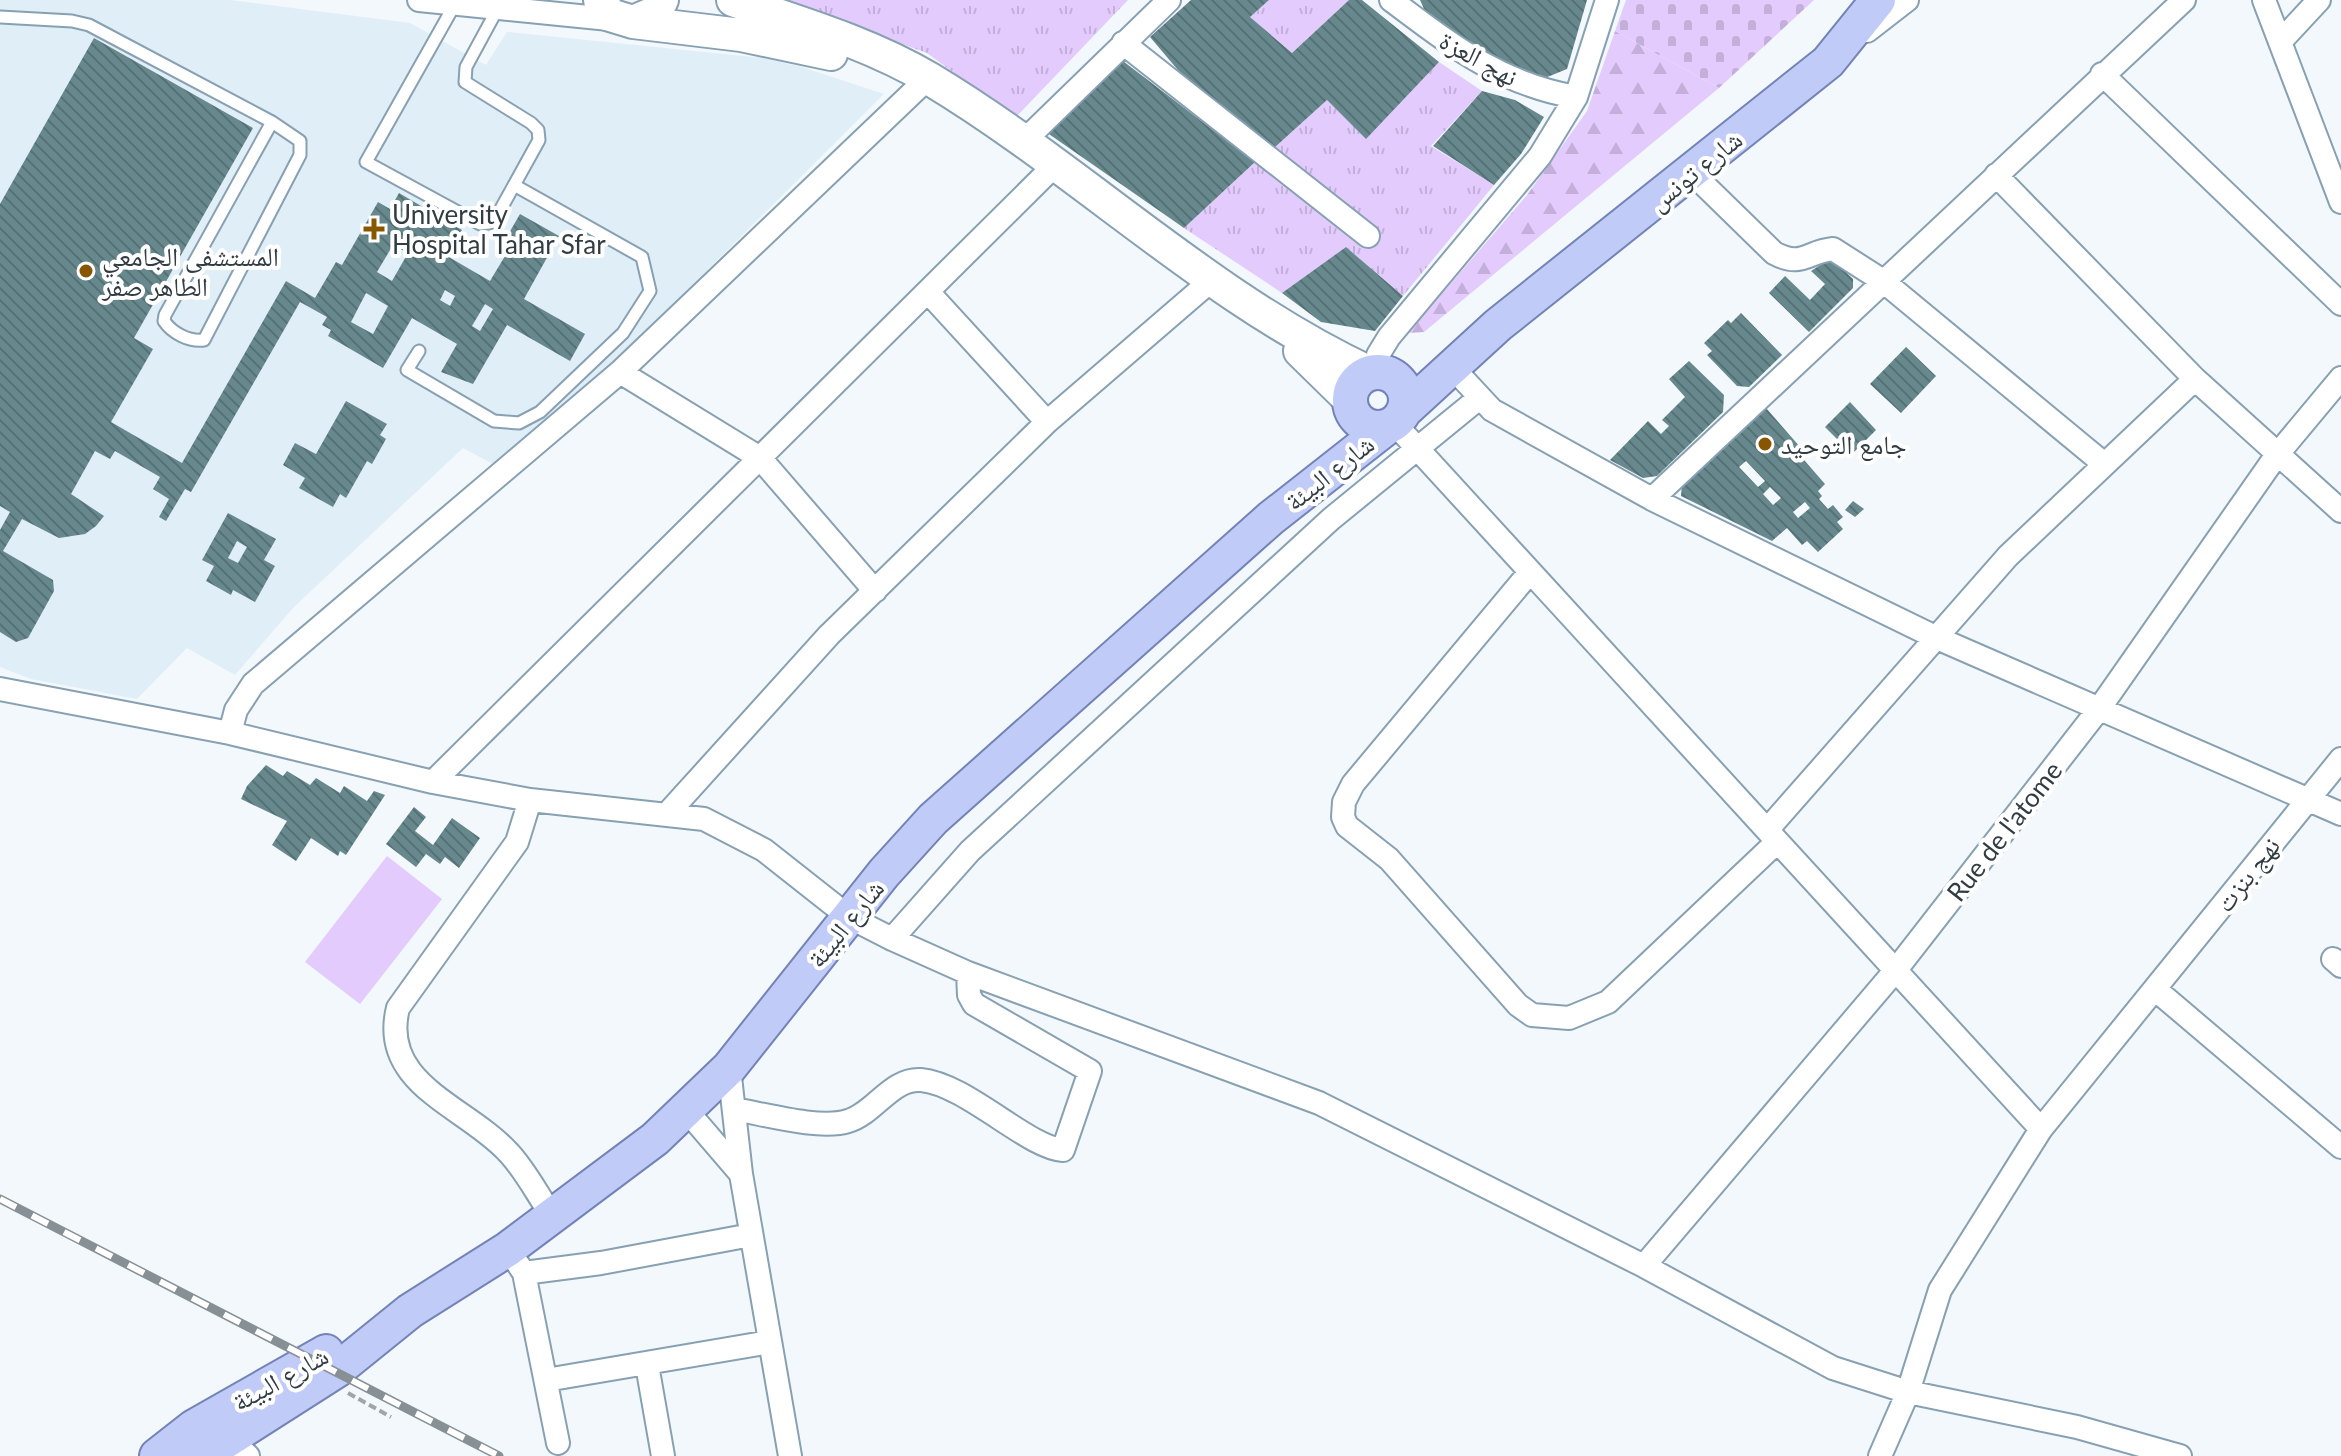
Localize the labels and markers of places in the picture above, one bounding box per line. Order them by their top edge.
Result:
place label: University Hospital Tahar Sfar [392,198,606,260]
marker: University Hospital Tahar Sfar [363,218,385,240]
place label: المستشفى الجامعي الطاهر صفر [101,240,279,302]
marker: المستشفى الجامعي الطاهر صفر [77,262,95,280]
place label: جامع التوحيد [1781,428,1906,462]
marker: جامع التوحيد [1756,435,1774,453]

